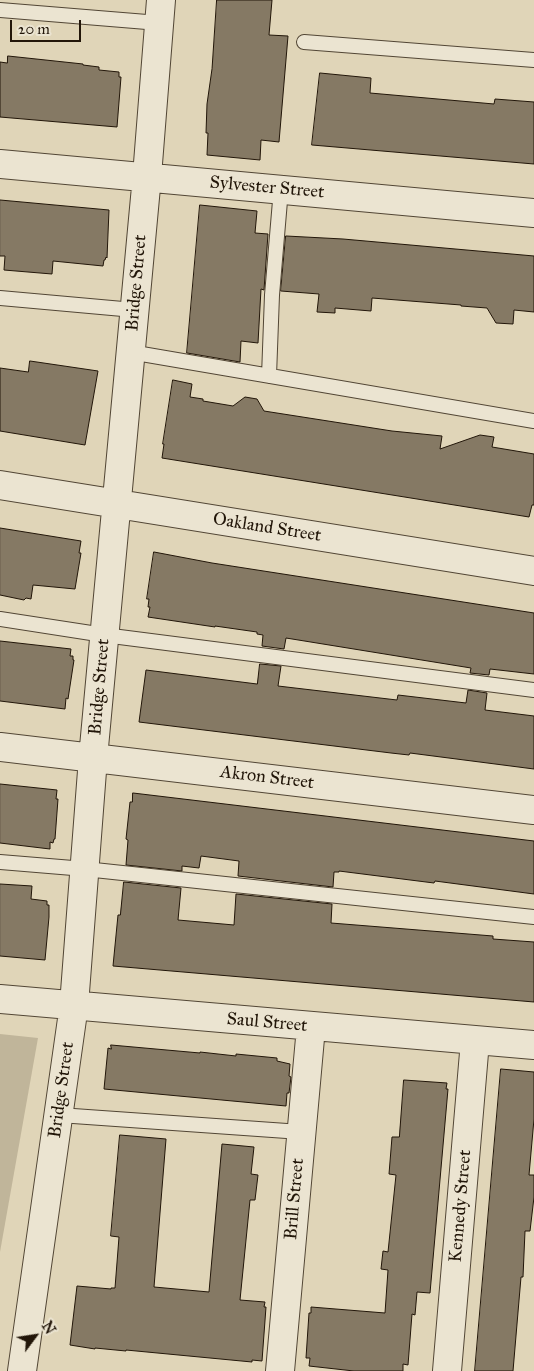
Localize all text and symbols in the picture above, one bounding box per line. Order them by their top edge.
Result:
scale bar [12,10,84,42]
text: 20 m [18,20,50,38]
street label: Sylvester Street [209,172,325,204]
street label: Bridge Street [122,234,152,332]
street label: Oakland Street [211,509,323,547]
street label: Bridge Street [85,638,115,736]
street label: Akron Street [219,762,315,794]
street label: Saul Street [226,1009,308,1037]
street label: Bridge Street [45,1040,79,1140]
street label: Kennedy Street [445,1149,477,1263]
street label: Brill Street [281,1157,309,1241]
north arrow [10,1311,60,1361]
text: N [38,1319,59,1337]

